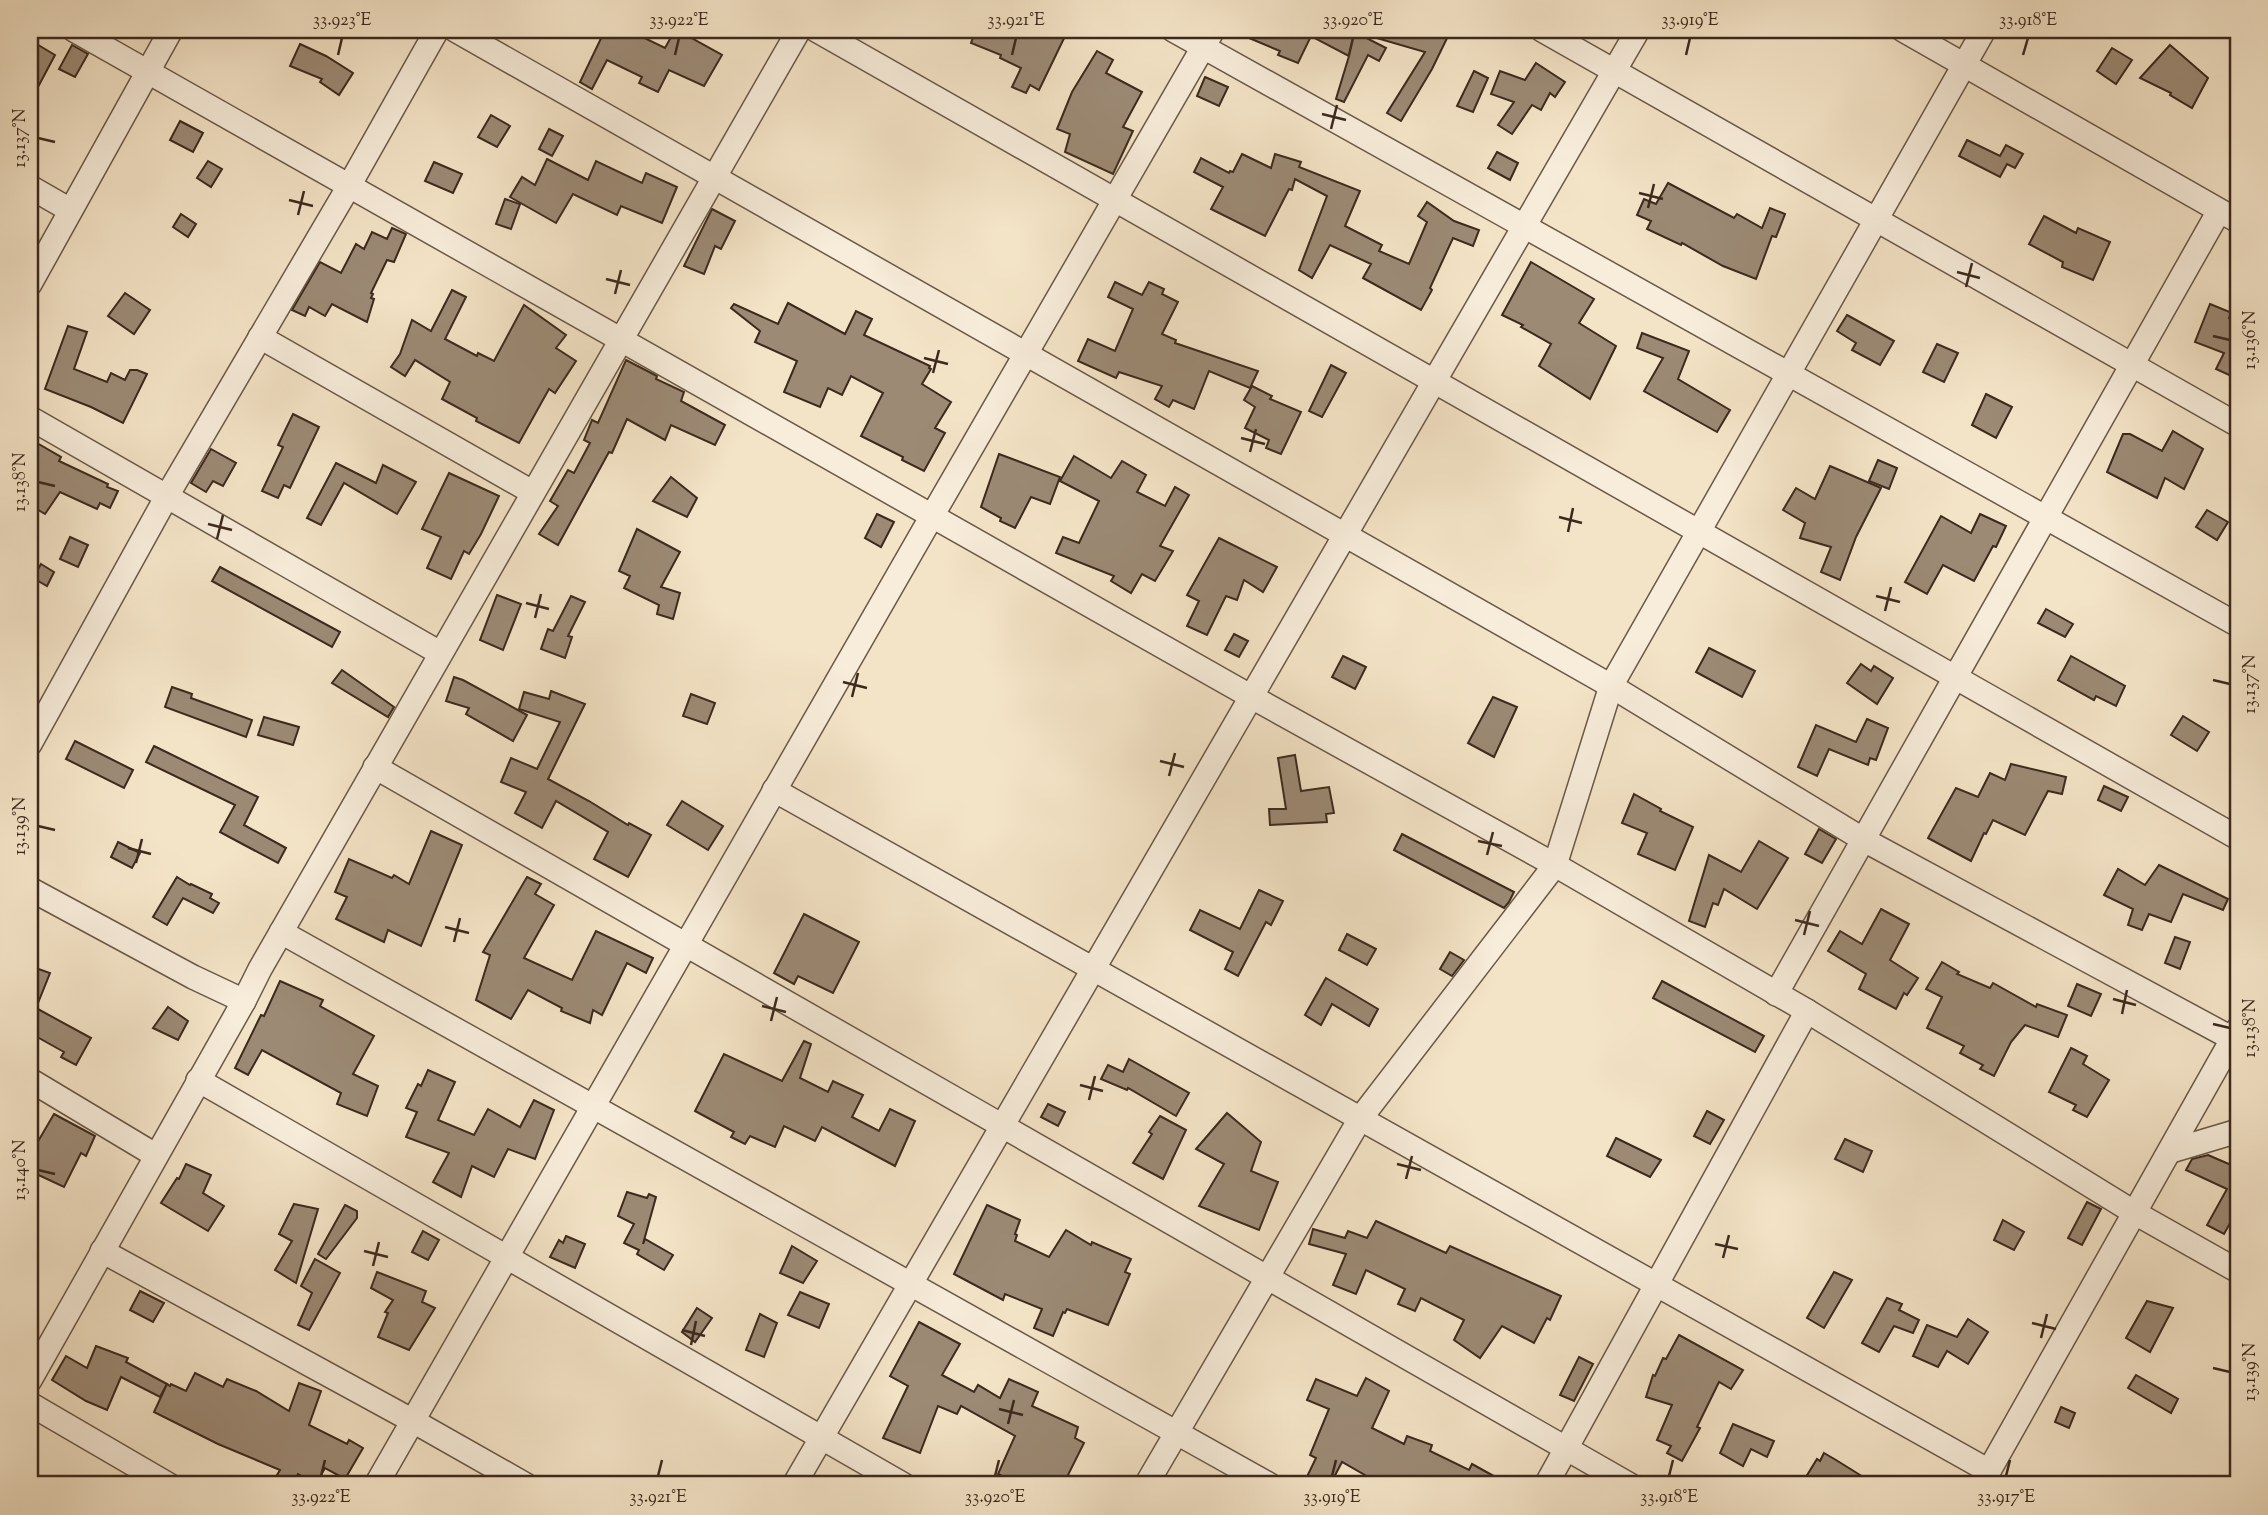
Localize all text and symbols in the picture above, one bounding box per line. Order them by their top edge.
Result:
text: 33.923°E [313,8,371,34]
text: 33.922°E [649,8,709,34]
text: 33.921°E [987,8,1045,34]
text: 33.920°E [1323,8,1383,34]
text: 33.919°E [1661,8,1719,34]
text: 33.918°E [1999,8,2057,34]
text: 13.137°N [8,108,34,168]
text: 13.136°N [2238,310,2264,370]
text: 13.138°N [8,452,34,512]
text: 13.137°N [2238,654,2264,714]
text: 13.139°N [8,797,34,855]
text: 13.138°N [2238,998,2264,1058]
text: 13.140°N [8,1139,34,1201]
text: 13.139°N [2238,1343,2264,1401]
text: 33.922°E [291,1485,351,1511]
text: 33.921°E [629,1485,687,1511]
text: 33.920°E [965,1485,1025,1511]
text: 33.919°E [1303,1485,1361,1511]
text: 33.918°E [1640,1485,1698,1511]
text: 33.917°E [1977,1485,2035,1511]

